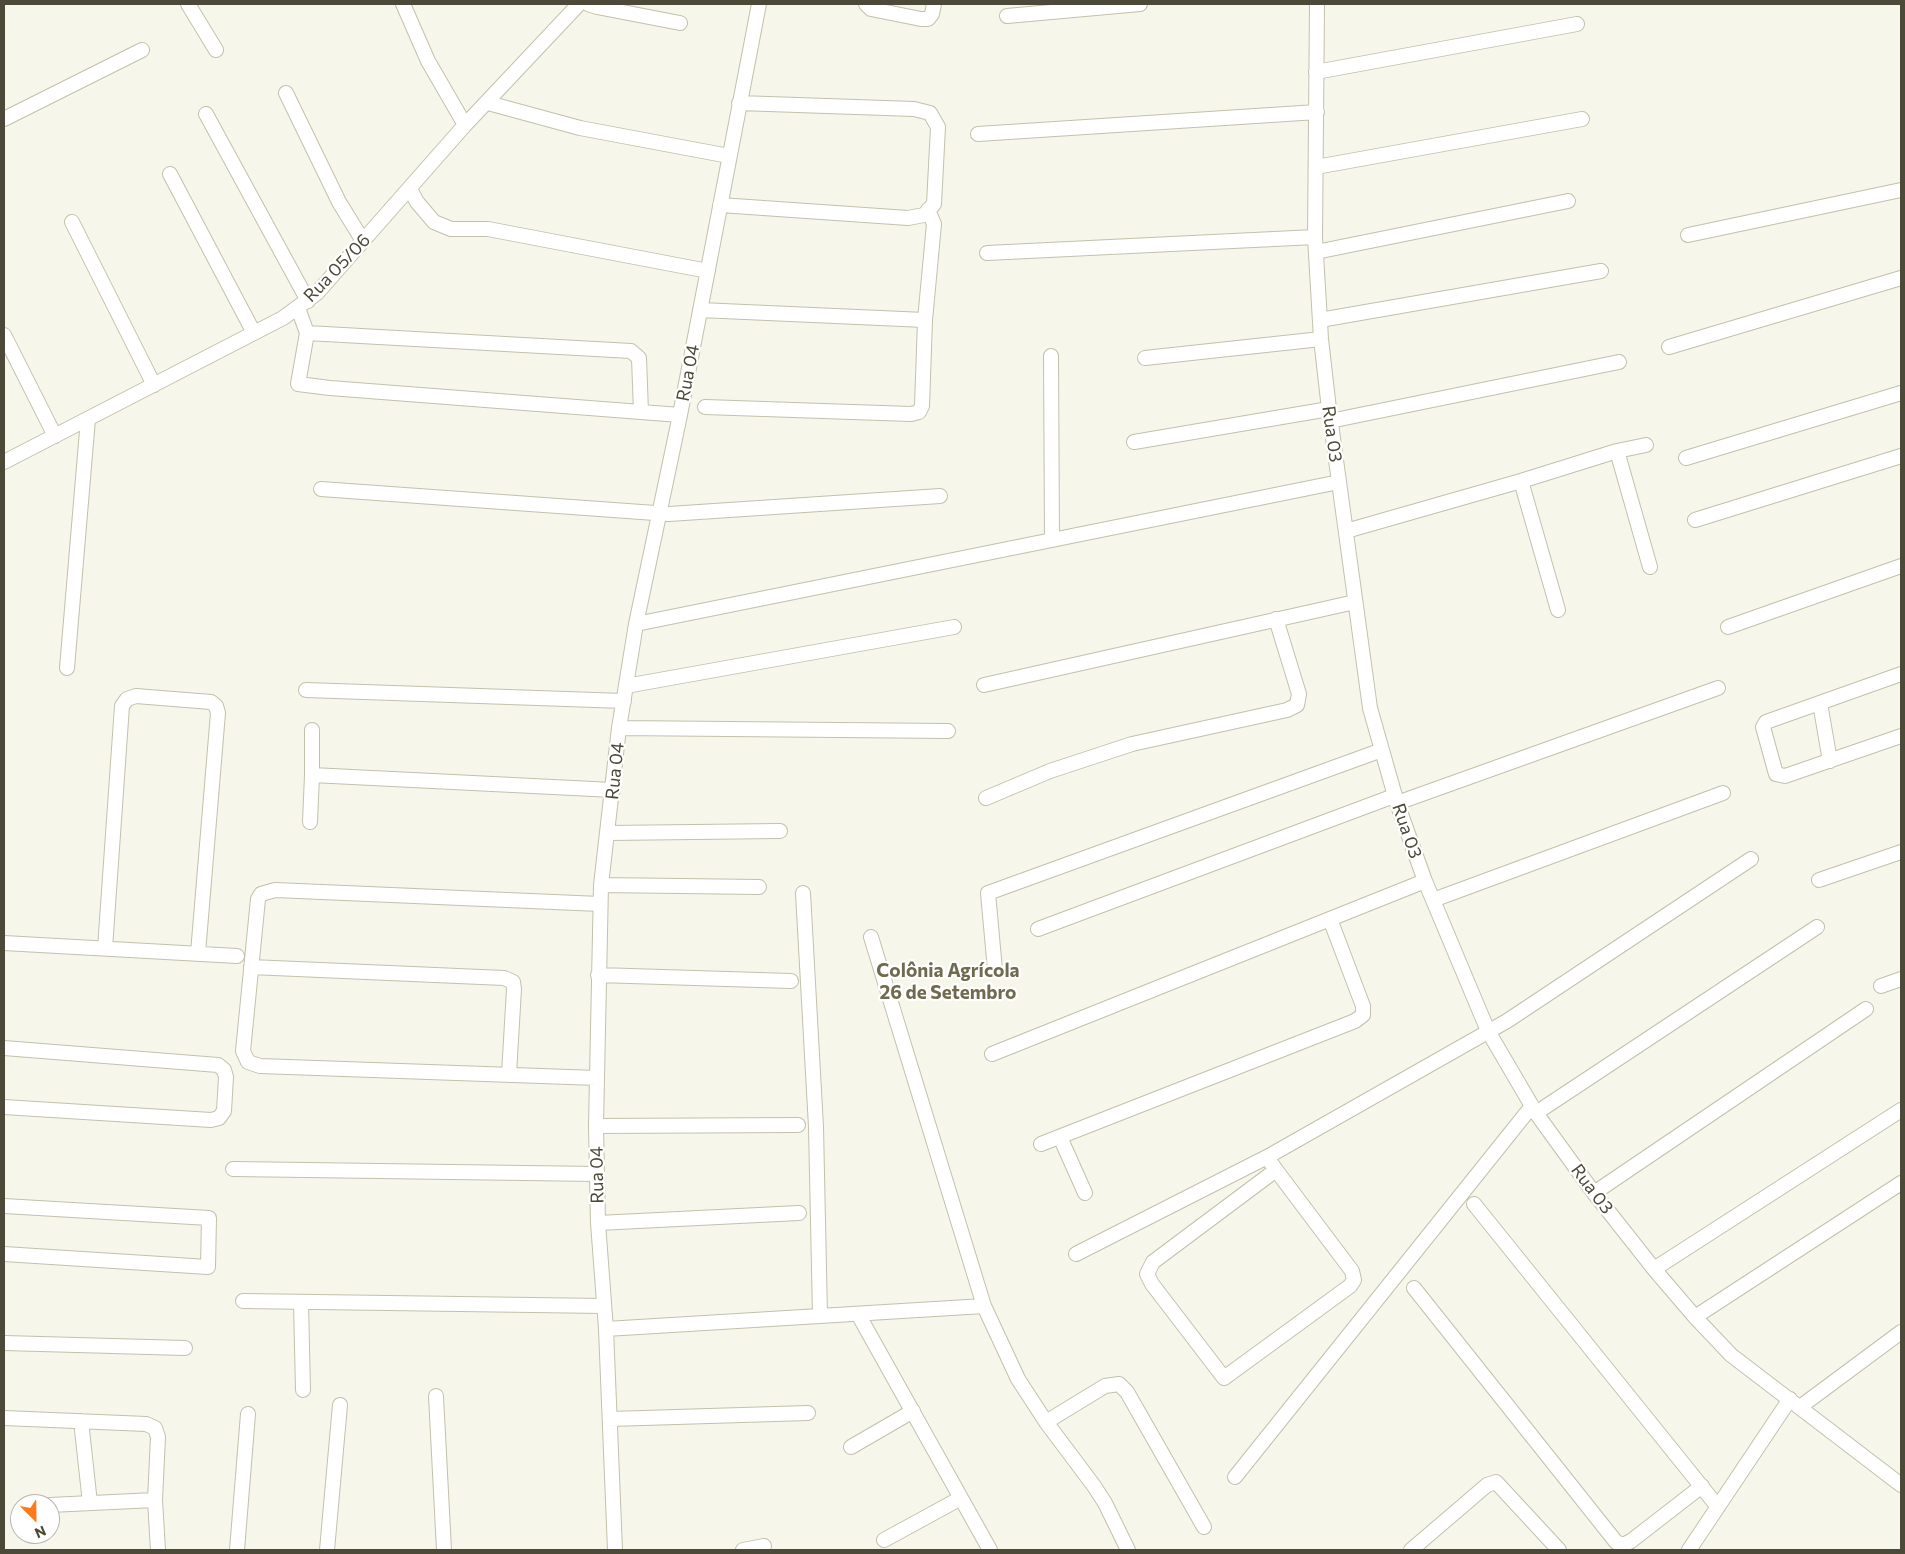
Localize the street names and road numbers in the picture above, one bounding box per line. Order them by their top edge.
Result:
street label: Rua 05/06 [299,229,375,307]
street label: Rua 04 [672,343,704,403]
street label: Rua 03 [1317,404,1347,464]
street label: Rua 04 [601,741,629,801]
street label: Rua 03 [1388,801,1426,861]
street label: Rua 04 [586,1146,608,1204]
street label: Rua 03 [1566,1160,1618,1218]

